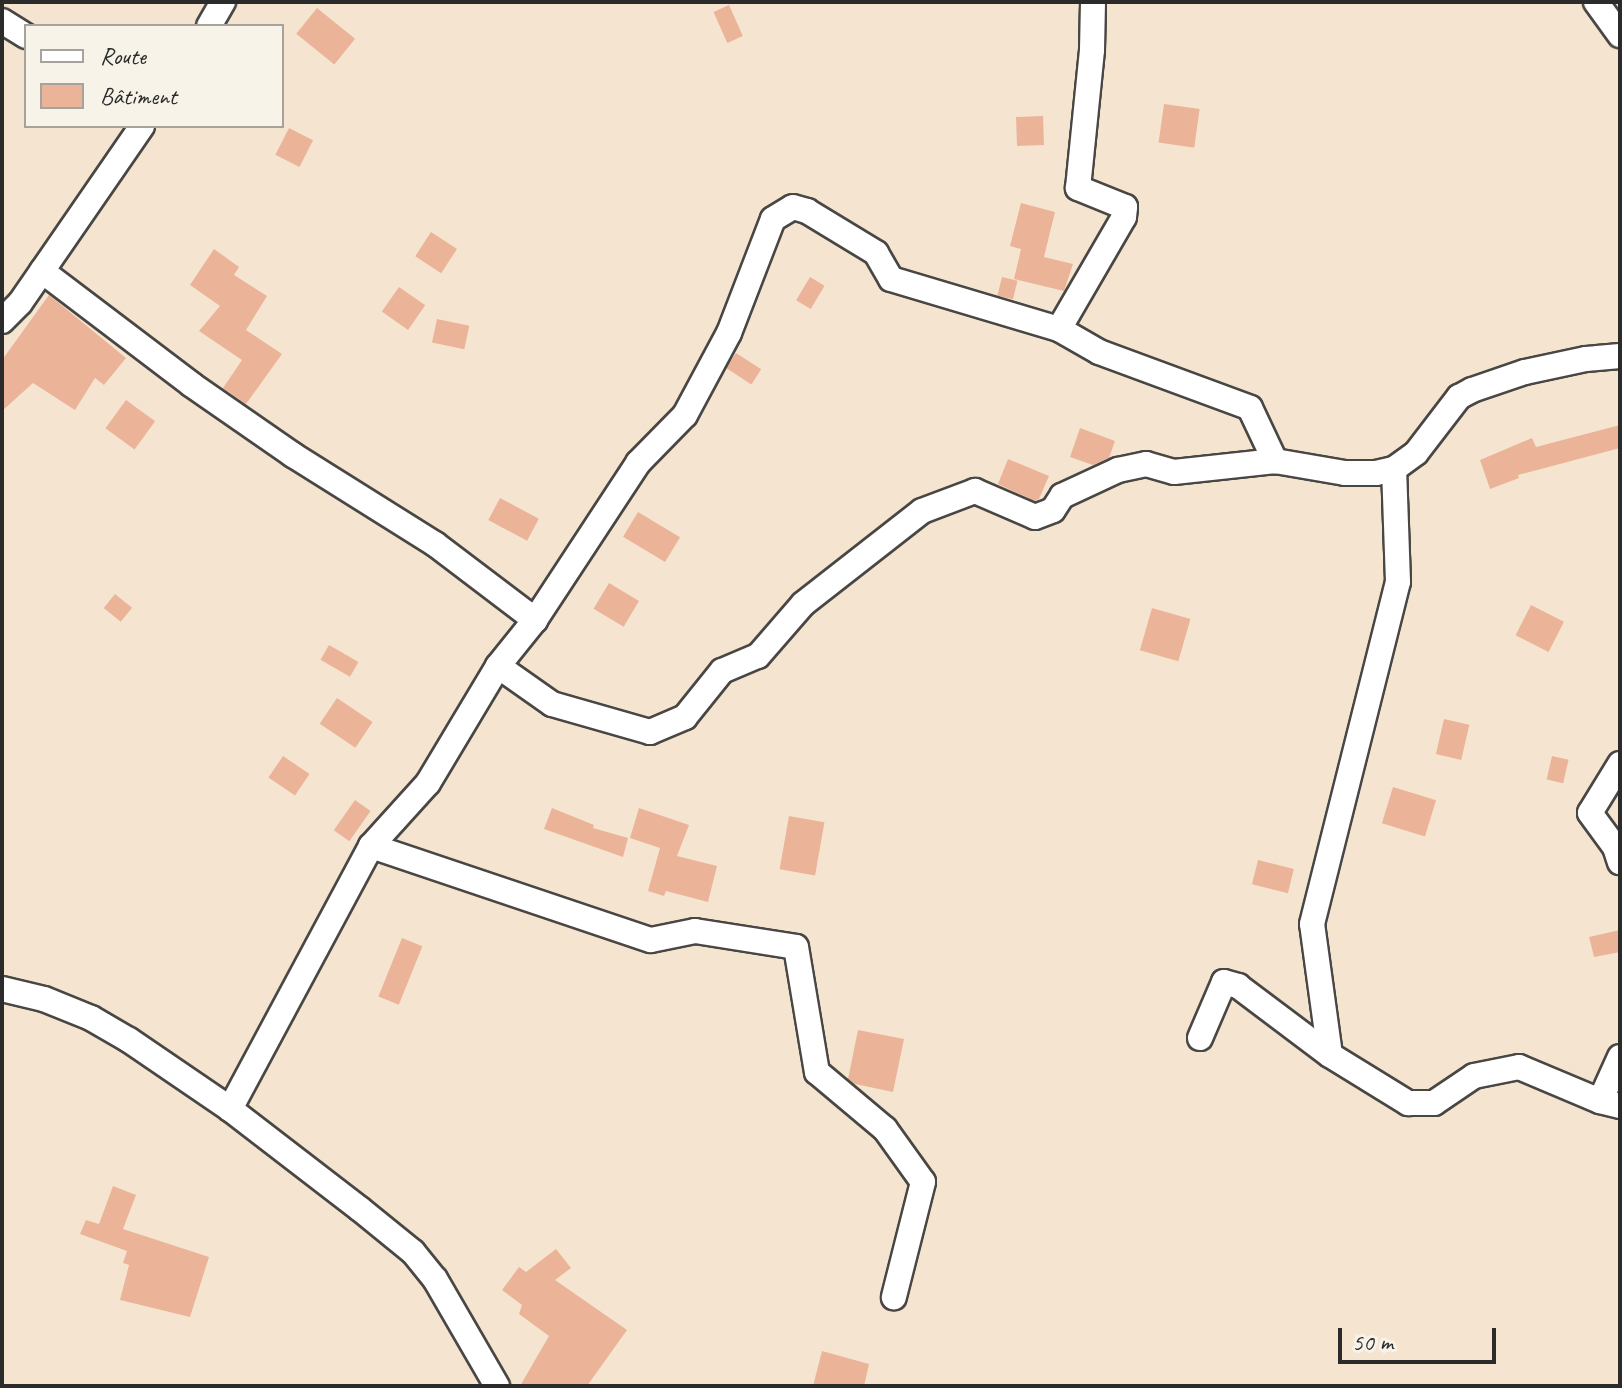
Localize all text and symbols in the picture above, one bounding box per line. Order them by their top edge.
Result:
legend [24,24,284,128]
text: Route [100,41,146,71]
text: Bâtiment [100,81,177,111]
scale bar [1342,1312,1500,1362]
text: 50 m [1352,1327,1393,1357]

